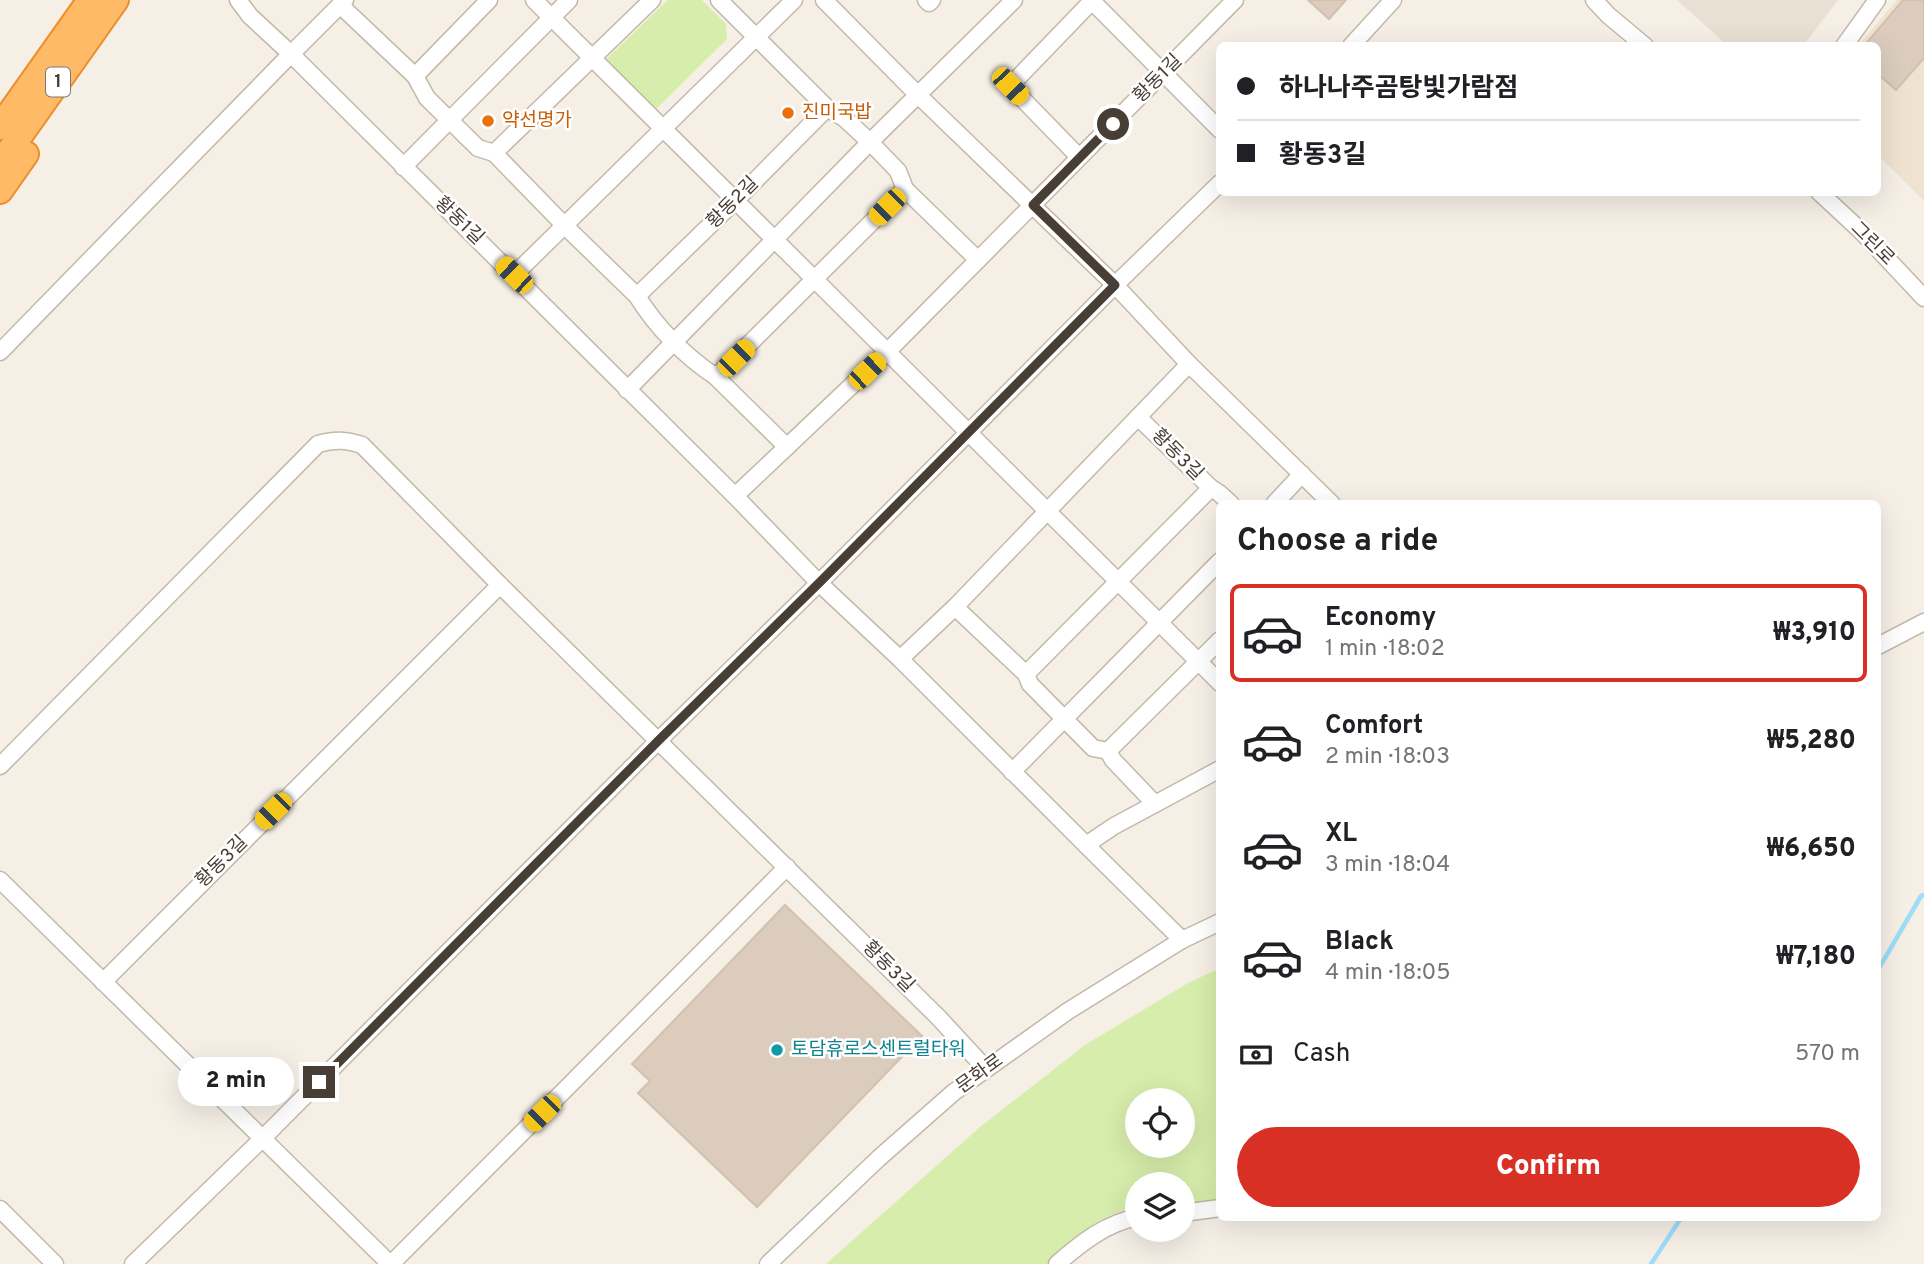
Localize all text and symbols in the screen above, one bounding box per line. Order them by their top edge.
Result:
street label: 황동1길 [1128,49,1188,109]
car [988,64,1033,108]
road number: 1 [46,68,70,96]
text: 하나나주곰탕빛가람점 [1279,73,1518,106]
place label: 진미국밥 [802,101,872,125]
marker: 진미국밥 [780,105,796,121]
route start [1097,108,1129,140]
place label: 약선명가 [502,109,572,133]
marker: 약선명가 [480,113,496,129]
text: 황동3길 [1279,140,1366,173]
street label: 황동2길 [702,172,764,234]
car [865,185,910,229]
street label: 황동1길 [429,192,489,250]
street label: 그린로 [1845,217,1899,271]
car [492,253,537,297]
car [714,336,759,380]
car [845,349,890,393]
street label: 황동3길 [1146,424,1208,486]
text: Choose a ride [1237,522,1438,562]
icon: car [1241,602,1304,665]
text: Economy [1325,602,1436,635]
text: ₩3,910 [1773,617,1856,650]
text: 1 min · 18:02 [1325,635,1445,664]
icon: car [1241,710,1304,773]
text: Comfort [1325,710,1423,743]
text: ₩5,280 [1767,725,1856,758]
text: 2 min · 18:03 [1325,743,1450,772]
car [251,789,296,833]
icon: car [1241,818,1304,881]
text: XL [1325,818,1357,851]
street label: 황동3길 [191,831,253,893]
text: ₩6,650 [1767,833,1856,866]
text: 3 min · 18:04 [1325,851,1450,880]
icon: car [1241,926,1304,989]
text: Black [1325,926,1394,959]
street label: 황동3길 [857,936,919,998]
text: ₩7,180 [1776,941,1856,974]
text: 4 min · 18:05 [1325,959,1451,988]
icon: cash [1237,1036,1275,1074]
place label: 토담휴로스센트럴타워 [791,1038,966,1062]
text: Cash [1293,1038,1350,1071]
text: 570 m [1795,1040,1860,1069]
marker: 토담휴로스센트럴타워 [769,1042,785,1058]
street label: 문화로 [952,1049,1008,1099]
callout: 2 min [179,1058,294,1106]
route end [303,1066,335,1098]
text: 2 min [206,1067,266,1096]
map controls [1125,1088,1195,1242]
button: locate [1125,1088,1195,1158]
car [520,1091,565,1135]
button: Confirm [1237,1127,1860,1207]
button: layers [1125,1172,1195,1242]

